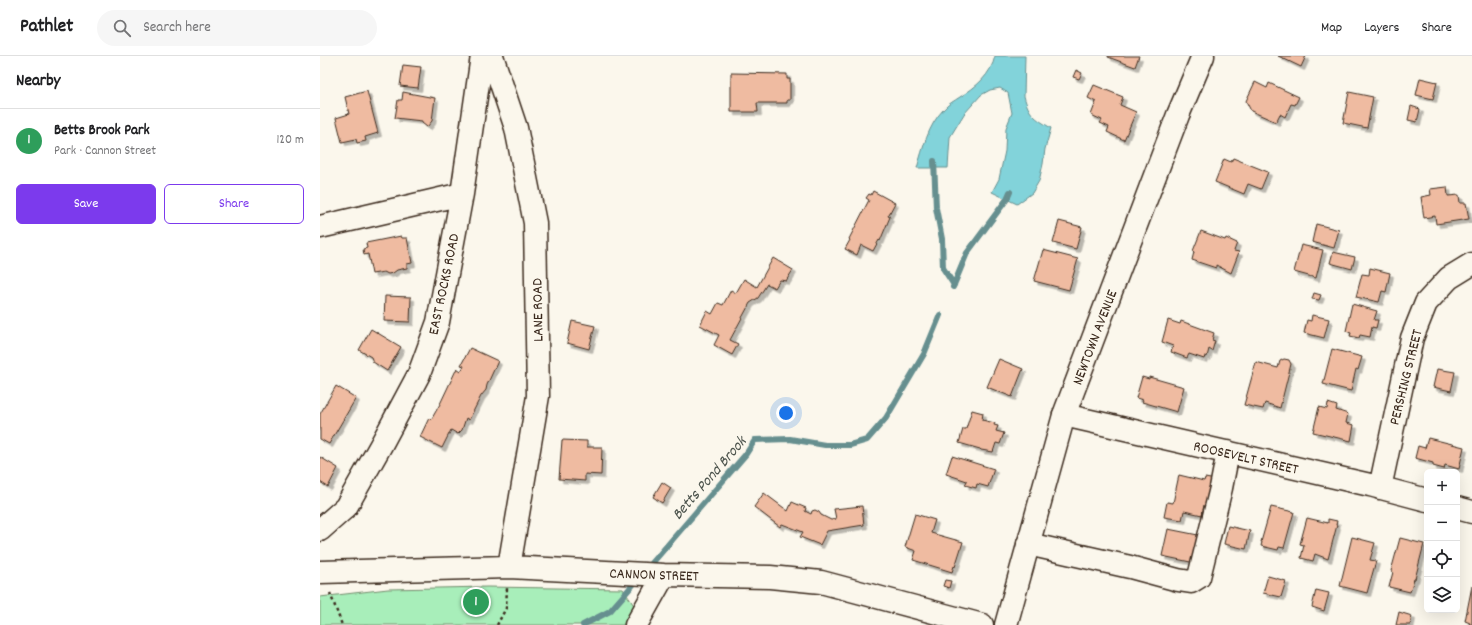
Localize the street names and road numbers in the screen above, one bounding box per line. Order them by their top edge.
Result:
street label: EAST ROCKS ROAD [423,231,466,337]
street label: LANE ROAD [527,278,551,342]
street label: NEWTOWN AVENUE [1068,287,1124,389]
street label: PERSHING STREET [1384,327,1429,428]
street label: ROOSEVELT STREET [1191,436,1300,482]
street label: CANNON STREET [609,563,699,589]

